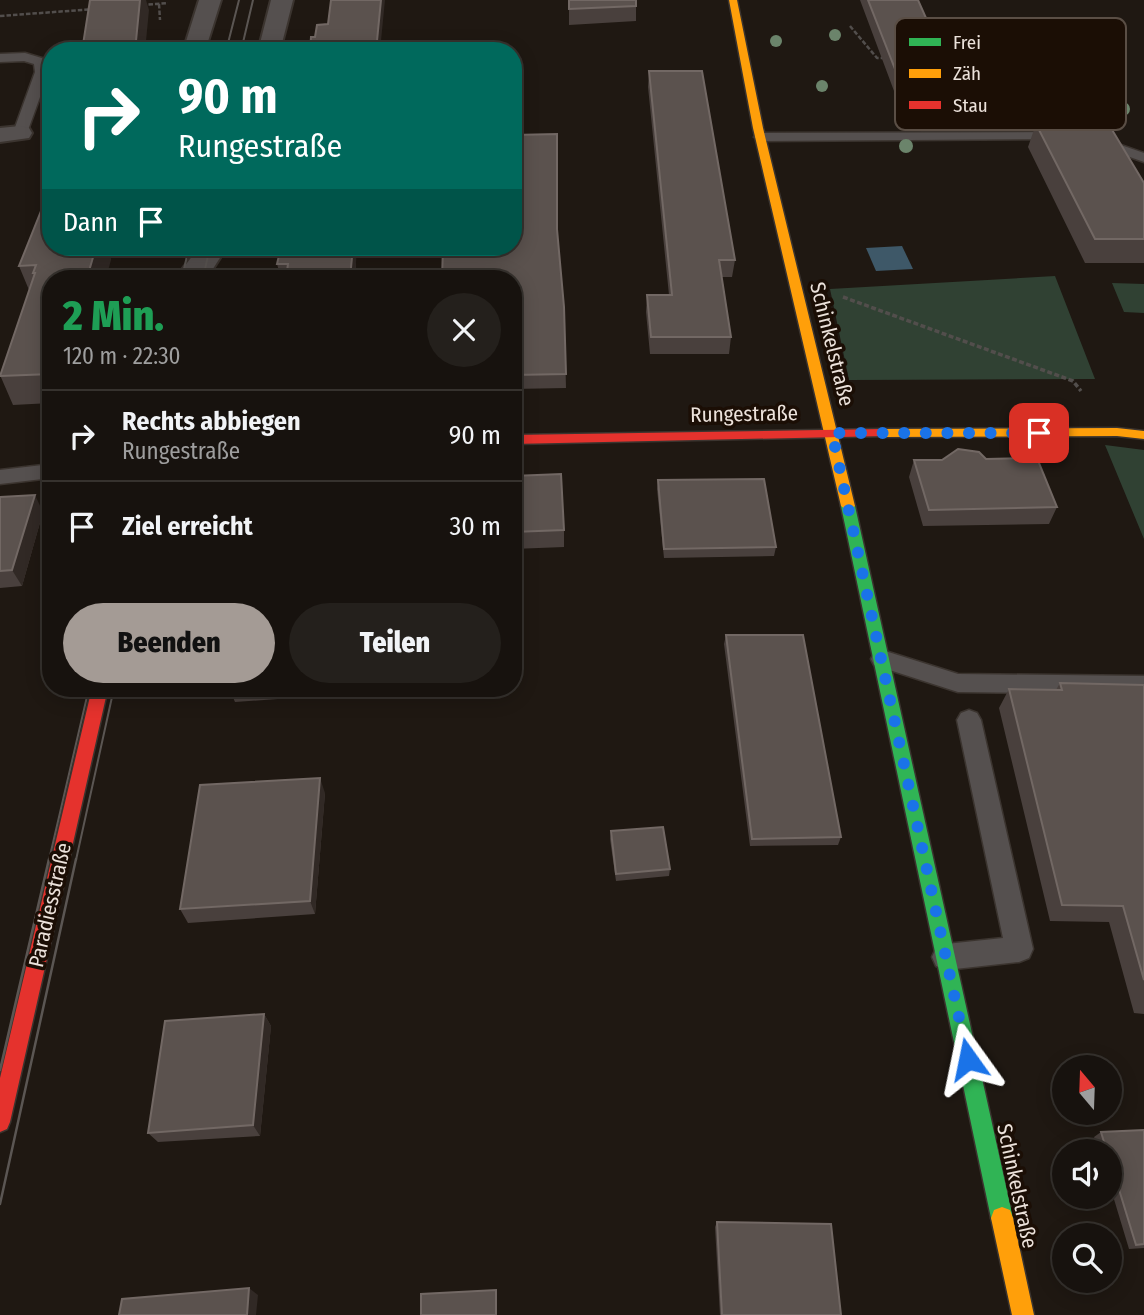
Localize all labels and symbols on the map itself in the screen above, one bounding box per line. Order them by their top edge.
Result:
legend [895,18,1126,130]
text: Frei [953,31,981,54]
text: Zäh [953,62,981,85]
text: Stau [953,94,988,117]
street label: Schinkelstraße [804,279,860,409]
street label: Rungestraße [690,400,798,428]
pin [1009,403,1069,463]
street label: Paradiesstraße [23,840,77,970]
position arrow [931,1022,1005,1096]
north arrow [1052,1055,1122,1125]
street label: Schinkelstraße [991,1121,1043,1251]

